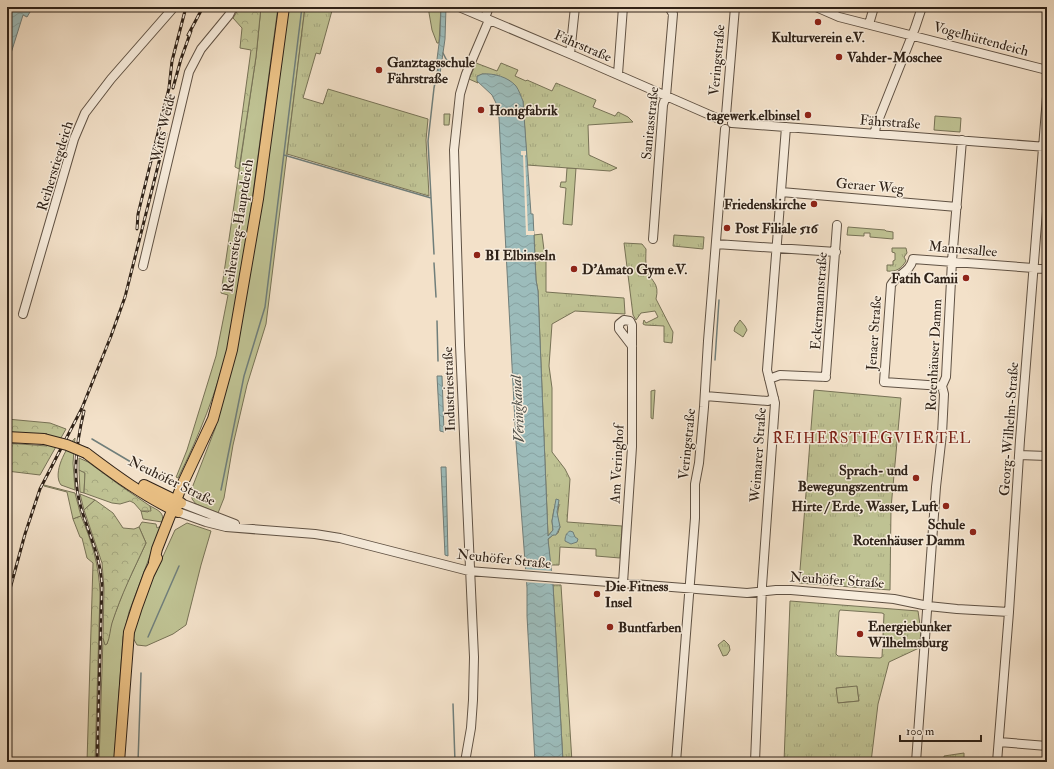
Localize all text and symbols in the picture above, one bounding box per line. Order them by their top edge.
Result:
marker: Kulturverein e.V. [813,17,823,27]
street label: Vogelhüttendeich [932,18,1031,60]
street label: Veringstraße [705,24,729,96]
street label: Fährstraße [552,26,614,66]
place label: Kulturverein e.V. [771,29,865,46]
place label: Vahder-Moschee [846,49,942,66]
marker: Vahder-Moschee [834,52,844,62]
place label: Ganztagsschule Fährstraße [387,54,475,87]
marker: Ganztagsschule Fährstraße [374,65,384,75]
street label: Sanitasstraße [638,86,662,160]
street label: Witts Weide [147,92,179,165]
place label: Honigfabrik [489,102,558,120]
marker: Honigfabrik [476,105,486,115]
place label: tagewerk.elbinsel [707,107,800,125]
marker: tagewerk.elbinsel [803,110,813,120]
street label: Fährstraße [859,111,921,133]
street label: Reiherstiegdeich [33,118,77,213]
street label: Reiherstieg-Hauptdeich [219,157,258,294]
street label: Geraer Weg [835,175,906,198]
place label: Friedenskirche [724,196,806,213]
marker: Friedenskirche [809,199,819,209]
place label: Post Filiale 516 [735,220,819,237]
marker: Post Filiale 516 [722,223,732,233]
street label: Mannesallee [928,238,998,260]
place label: BI Elbinseln [485,247,556,264]
marker: BI Elbinseln [472,250,482,260]
street label: Eckermannstraße [807,251,831,351]
place label: D'Amato Gym e.V. [582,261,687,279]
marker: D'Amato Gym e.V. [569,264,579,274]
place label: Fatih Camii [891,270,958,287]
marker: Fatih Camii [961,273,971,283]
street label: Jenaer Straße [863,295,885,372]
street label: Rotenhäuser Damm [923,298,945,412]
street label: Industriestraße [439,346,459,432]
street label: Georg-Wilhelm-Straße [996,361,1022,497]
water label: Veringkanal [507,373,529,443]
street label: Veringstraße [675,407,699,480]
street label: Weimarer Straße [746,407,770,504]
street label: Am Veringhof [606,422,628,505]
district label: REIHERSTIEGVIERTEL [773,429,971,448]
street label: Neuhöfer Straße [126,453,218,509]
place label: Sprach- und Bewegungszentrum [798,462,908,496]
marker: Sprach- und Bewegungszentrum [911,473,921,483]
place label: Hirte / Erde, Wasser, Luft [791,498,938,515]
marker: Hirte / Erde, Wasser, Luft [941,501,951,511]
place label: Schule Rotenhäuser Damm [853,516,965,549]
marker: Schule Rotenhäuser Damm [968,527,978,537]
street label: Neuhöfer Straße [456,546,552,572]
street label: Neuhöfer Straße [789,568,885,592]
place label: Die Fitness Insel [605,578,669,611]
marker: Die Fitness Insel [592,589,602,599]
place label: Energiebunker Wilhelmsburg [867,618,952,652]
place label: Buntfarben [618,619,682,636]
marker: Buntfarben [605,622,615,632]
marker: Energiebunker Wilhelmsburg [855,629,865,639]
scale bar [900,717,981,743]
text: 100 m [906,724,935,739]

